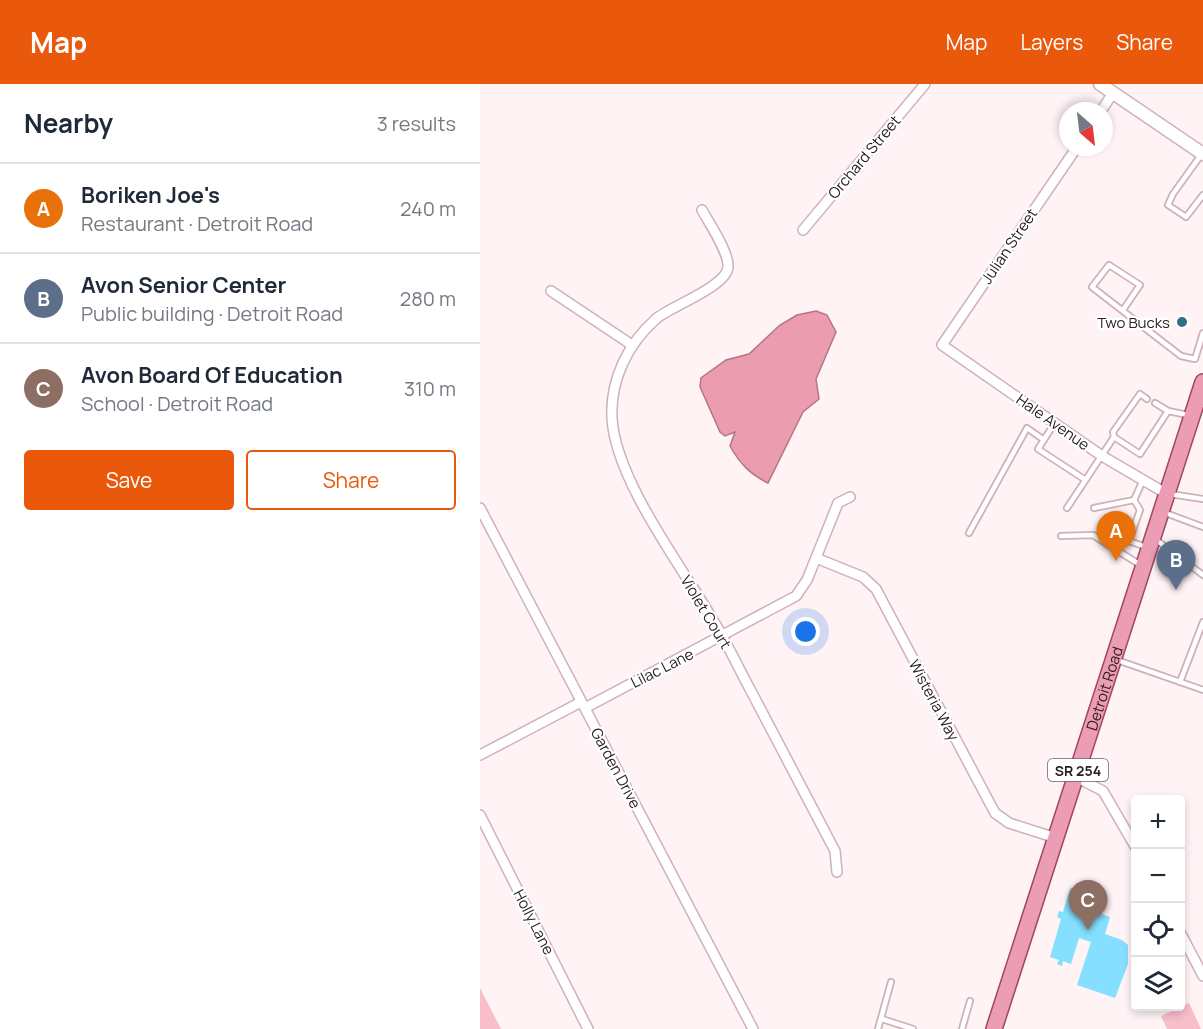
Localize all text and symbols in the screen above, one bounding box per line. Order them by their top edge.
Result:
text: Map [30,23,87,61]
text: Map [946,28,987,56]
text: Layers [1020,28,1083,56]
text: Share [1116,28,1173,56]
north arrow [1059,102,1113,156]
text: Nearby [24,105,113,141]
text: 3 results [377,110,456,137]
street label: Orchard Street [823,111,905,203]
text: Boriken Joe's [81,180,220,210]
text: A [37,195,50,222]
text: 240 m [400,195,456,222]
street label: Julian Street [976,204,1042,288]
text: Restaurant · Detroit Road [81,210,313,237]
text: Avon Senior Center [81,270,286,300]
text: B [37,285,50,312]
text: 280 m [400,285,456,312]
text: Public building · Detroit Road [81,300,343,327]
place label: Two Bucks [1097,312,1170,333]
marker: Two Bucks [1175,315,1189,329]
text: Avon Board Of Education [81,360,343,390]
text: C [36,375,51,402]
text: 310 m [404,375,456,402]
street label: Hale Avenue [1012,389,1094,455]
text: School · Detroit Road [81,390,273,417]
button: Save [24,450,234,510]
button: Share [246,450,456,510]
pin: A [1096,512,1136,561]
pin: B [1156,540,1196,590]
street label: Violet Court [676,571,736,653]
your location [791,617,820,646]
street label: Lilac Lane [627,643,697,693]
street label: Detroit Road [1081,644,1127,733]
street label: Wisteria Way [904,656,964,744]
street label: Garden Drive [586,724,646,812]
road number: SR 254 [1048,759,1108,781]
map controls [1131,795,1185,1011]
button: + [1131,795,1185,849]
button: − [1131,849,1185,903]
pin: C [1068,880,1108,930]
street label: Holly Lane [509,886,560,958]
button: locate [1131,903,1185,957]
button: layers [1131,957,1185,1011]

